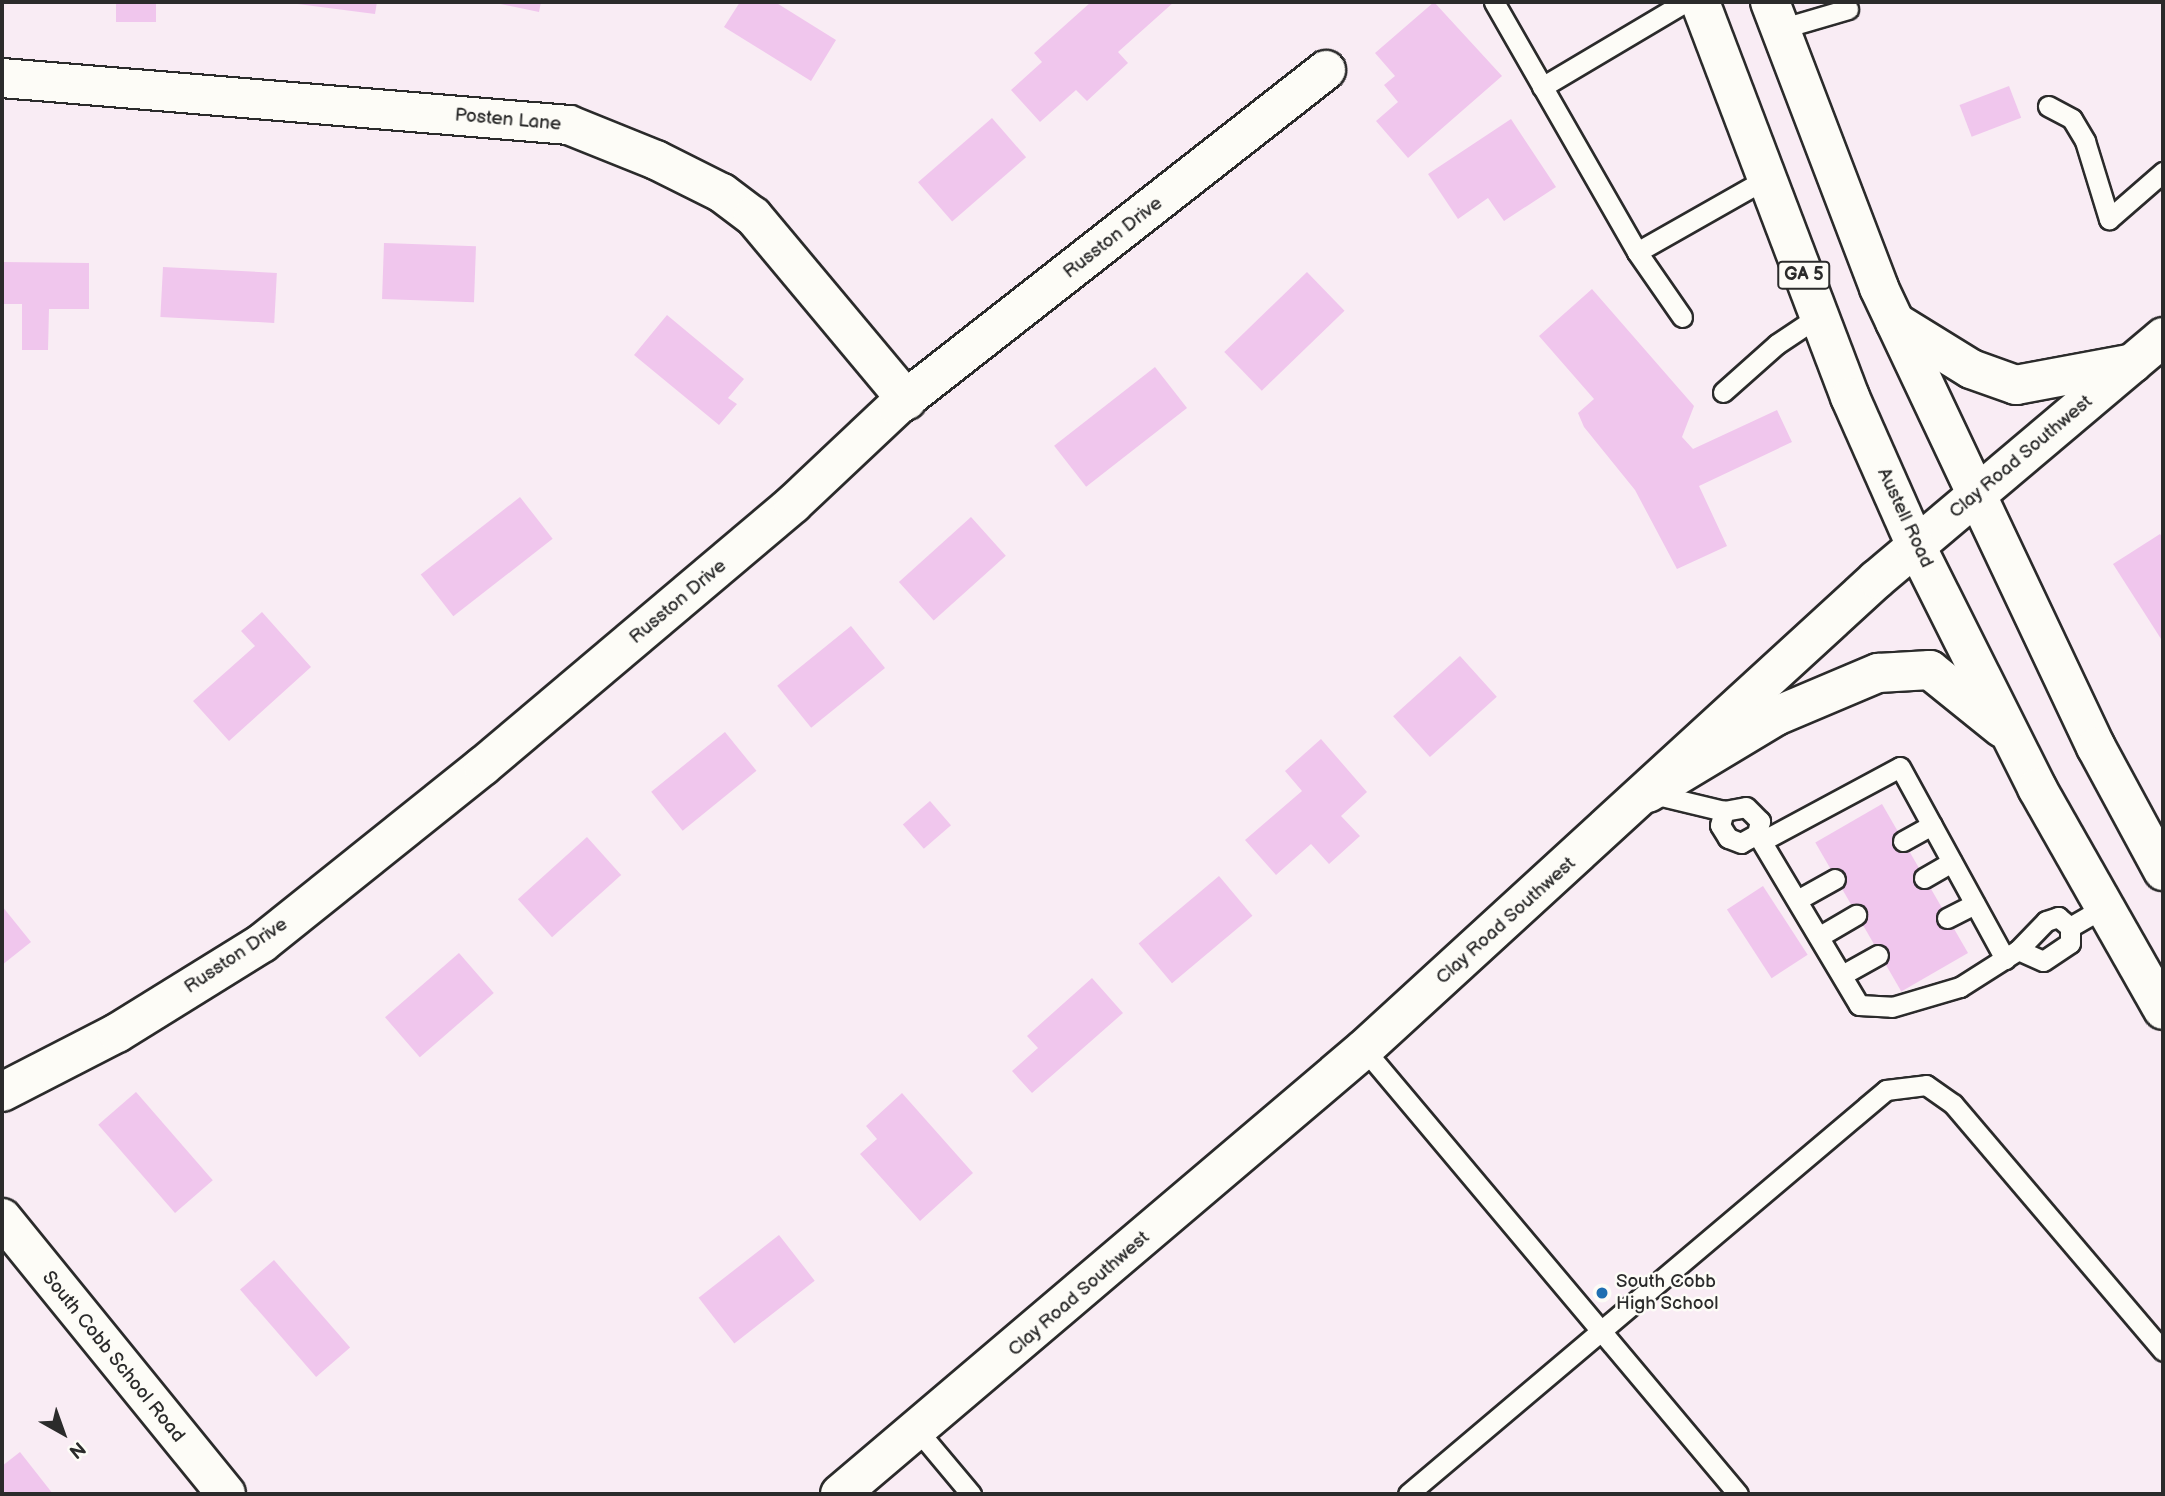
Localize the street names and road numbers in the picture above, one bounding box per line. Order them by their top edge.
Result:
street label: Posten Lane [454,104,562,136]
street label: Russton Drive [1059,192,1167,284]
road number: GA 5 [1776,260,1832,290]
street label: Clay Road Southwest [1944,390,2098,524]
street label: Austell Road [1872,464,1938,572]
street label: Russton Drive [625,555,731,649]
street label: Clay Road Southwest [1431,852,1581,990]
street label: Russton Drive [180,913,292,999]
street label: Clay Road Southwest [1003,1226,1155,1362]
street label: South Cobb School Road [37,1267,189,1447]

